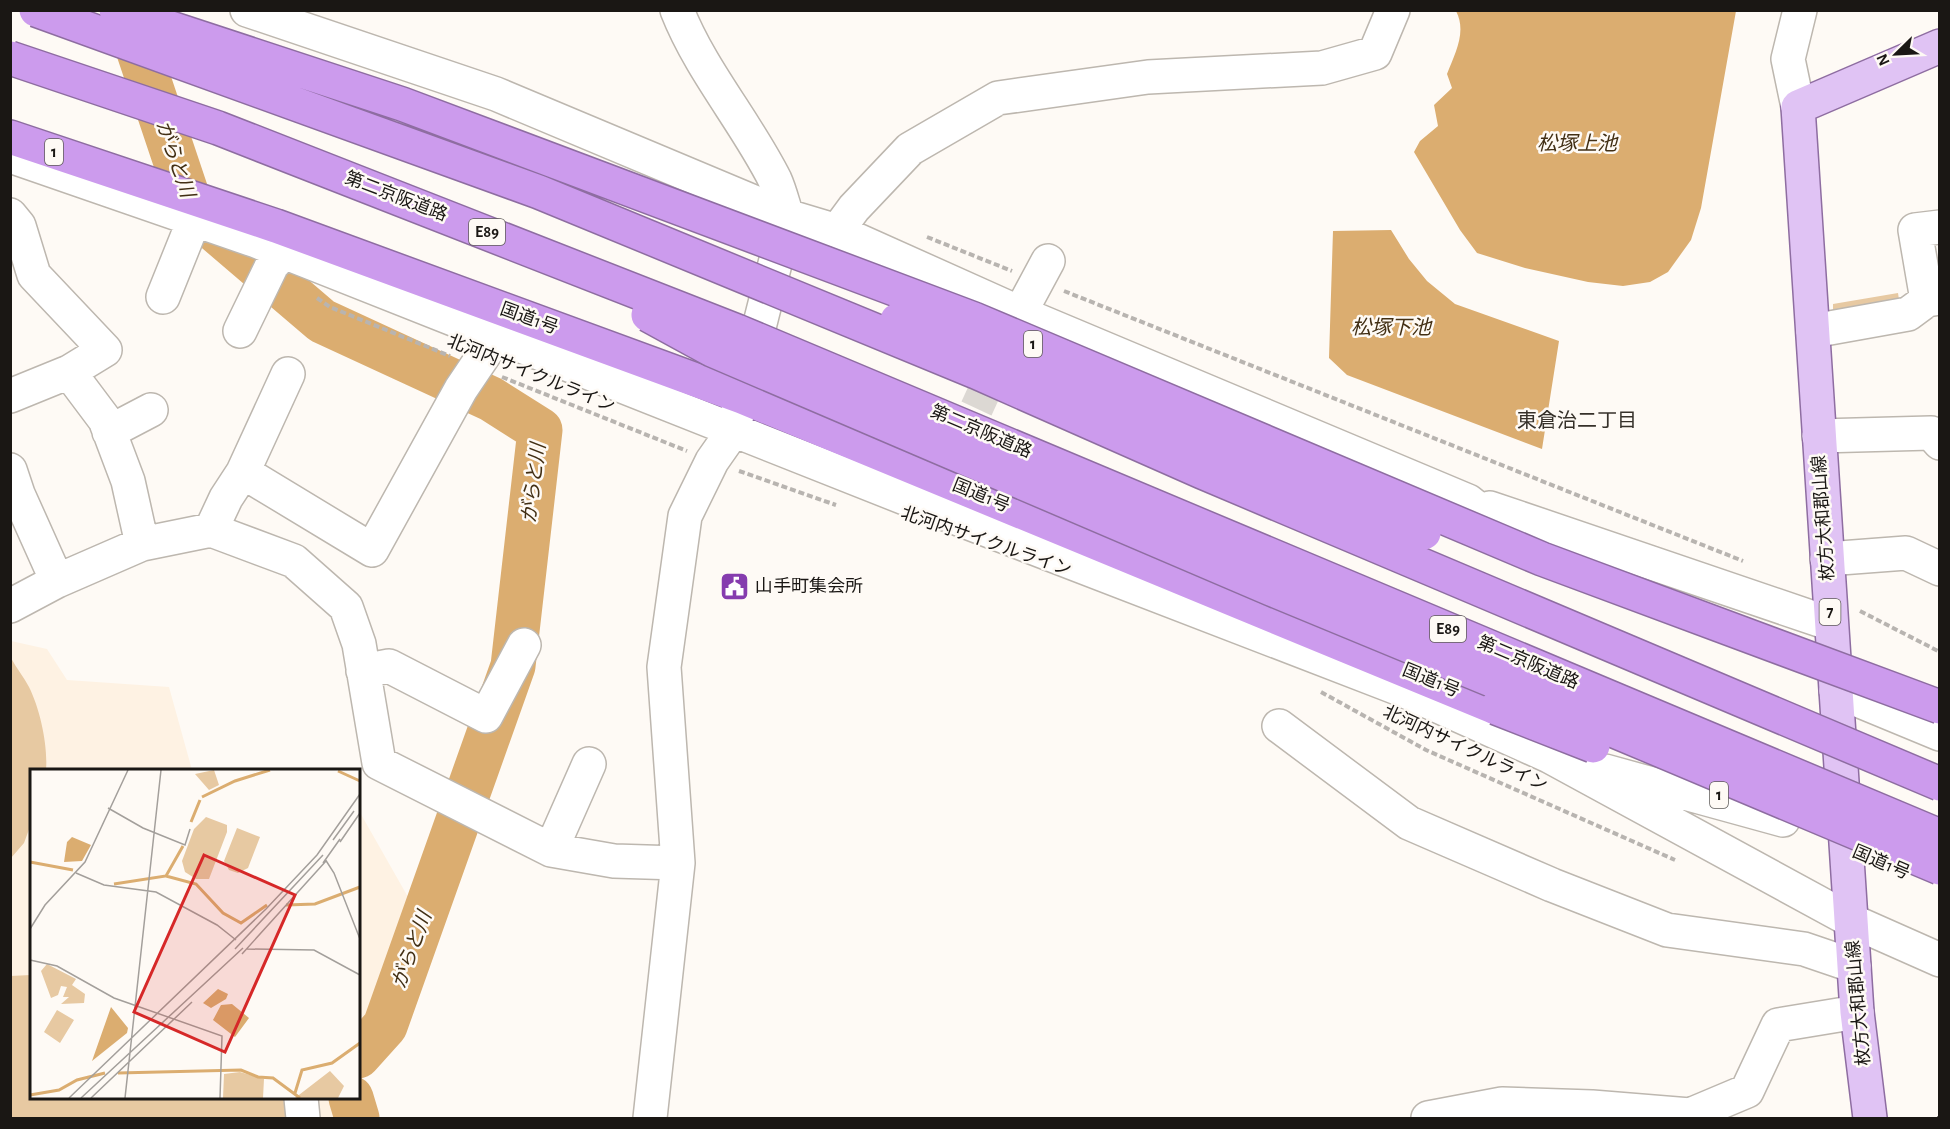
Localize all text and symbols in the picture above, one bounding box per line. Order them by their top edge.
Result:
north arrow [1866,24,1926,84]
text: N [1874,51,1893,68]
water label: がらと川 [153,118,199,202]
water label: 松塚上池 [1537,133,1619,154]
road number: 1 [45,139,63,165]
street label: 第二京阪道路 [342,167,450,225]
road number: E89 [469,219,505,245]
street label: 国道1号 [498,298,561,338]
water label: 松塚下池 [1351,317,1433,338]
street label: 北河内サイクルライン [445,330,618,416]
road number: 1 [1024,331,1042,357]
street label: 第二京阪道路 [928,401,1035,461]
district label: 東倉治二丁目 [1517,409,1637,431]
water label: がらと川 [518,440,549,524]
street label: 枚方大和郡山線 [1809,455,1837,582]
street label: 国道1号 [950,475,1013,516]
street label: 北河内サイクルライン [898,502,1074,580]
public building icon: 山手町集会所 [718,571,750,603]
place label: 山手町集会所 [755,576,863,596]
road number: 7 [1820,599,1840,625]
road number: E89 [1430,616,1466,642]
street label: 第二京阪道路 [1475,632,1582,692]
street label: 国道1号 [1400,660,1463,701]
street label: 北河内サイクルライン [1380,701,1551,795]
inset map [30,769,360,1099]
road number: 1 [1710,782,1728,808]
street label: 国道1号 [1850,841,1913,883]
water label: がらと川 [388,907,436,991]
street label: 枚方大和郡山線 [1843,939,1873,1067]

